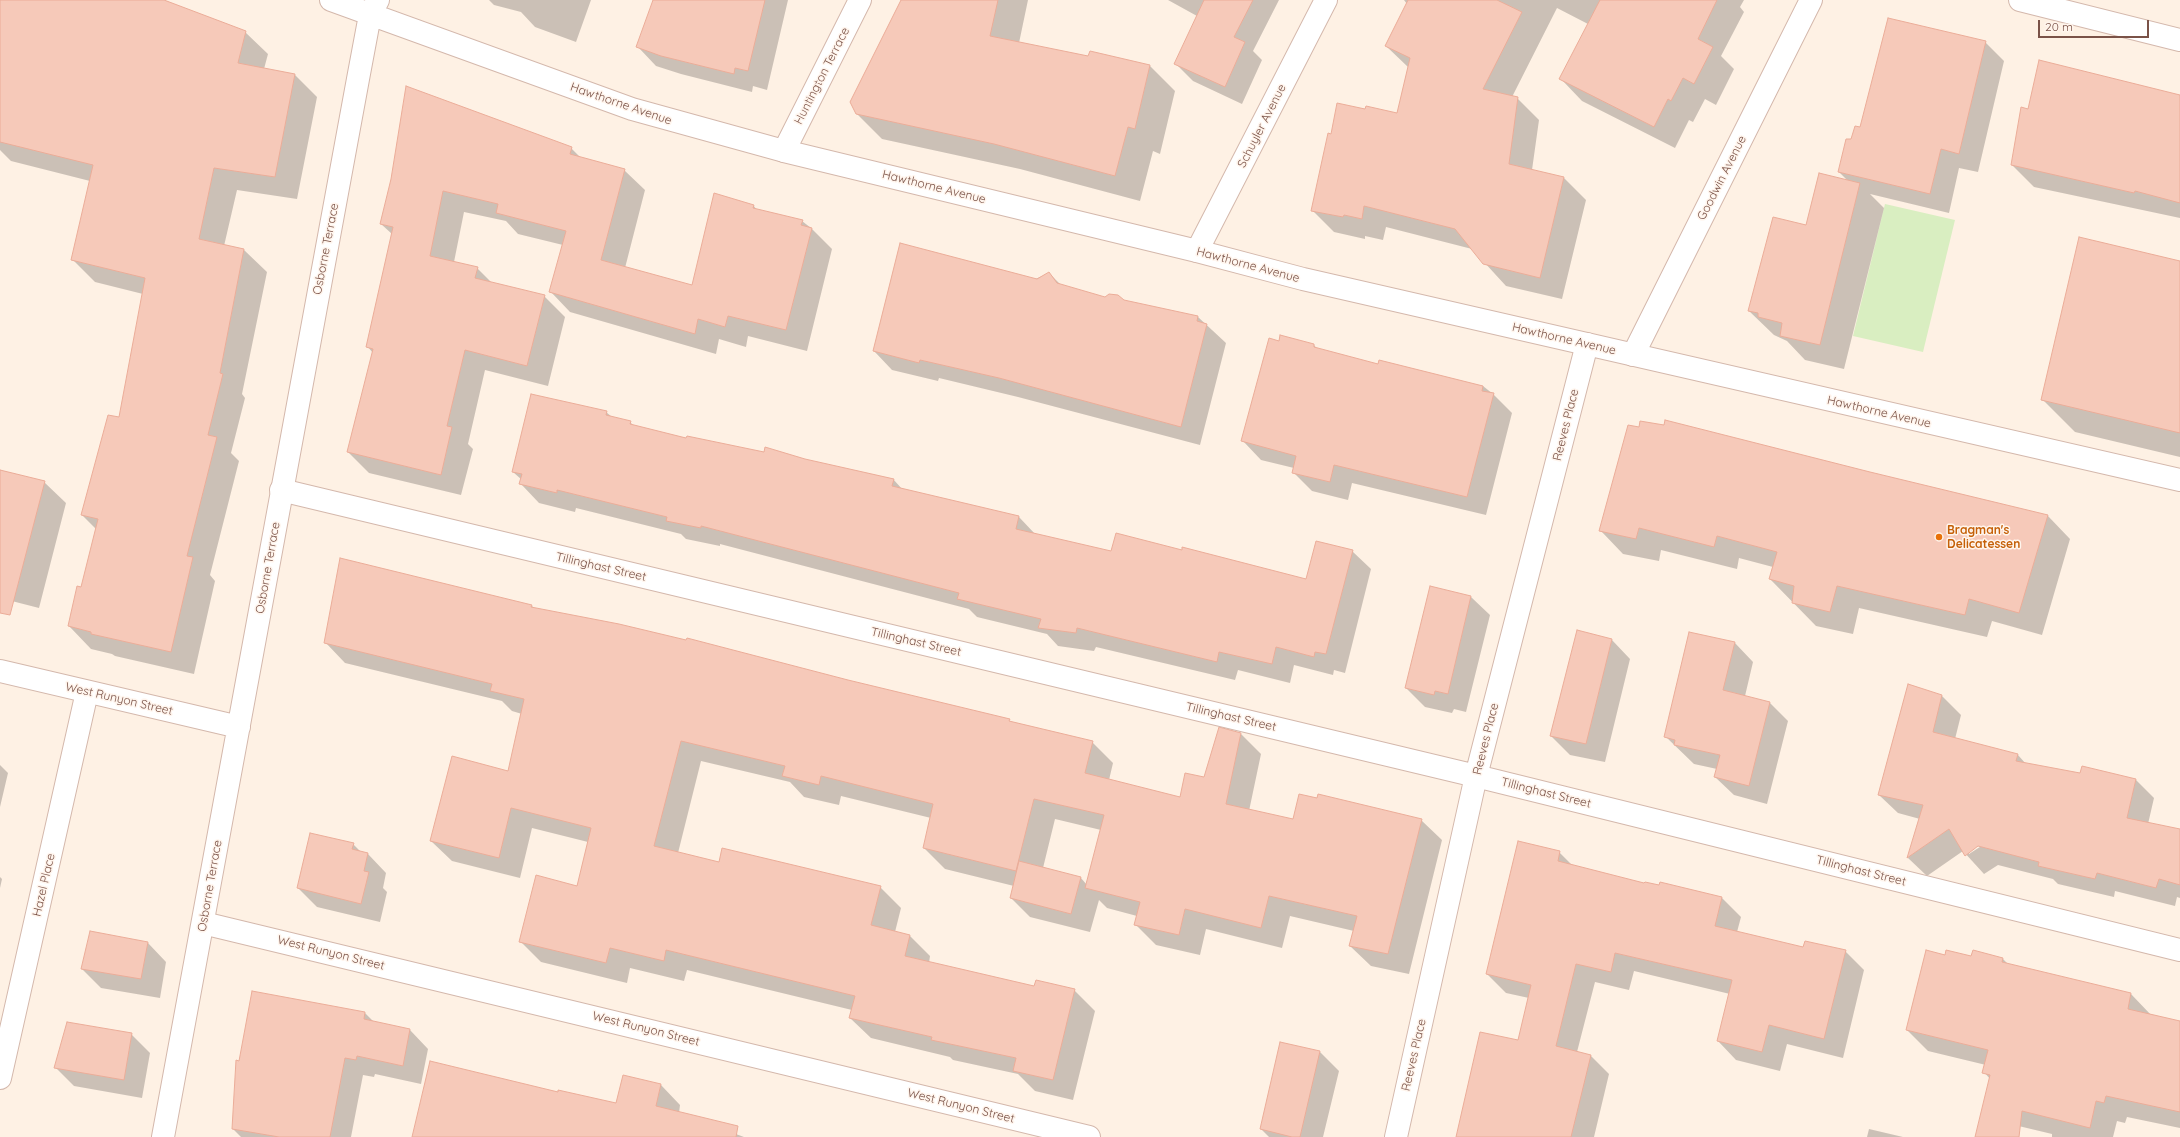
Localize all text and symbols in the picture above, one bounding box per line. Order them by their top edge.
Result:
scale bar [2040,12,2151,38]
text: 20 m [2045,19,2073,34]
street label: Huntington Terrace [791,25,853,127]
street label: Hawthorne Avenue [568,80,674,128]
street label: Schuyler Avenue [1235,82,1289,170]
street label: Goodwin Avenue [1694,133,1750,223]
street label: Hawthorne Avenue [881,167,987,207]
street label: Osborne Terrace [310,202,342,296]
street label: Hawthorne Avenue [1195,244,1301,286]
street label: Hawthorne Avenue [1511,320,1617,358]
street label: Reeves Place [1550,388,1582,462]
street label: Hawthorne Avenue [1826,393,1932,431]
street label: Osborne Terrace [253,521,283,615]
place label: Bragman's Delicatessen [1947,523,2020,551]
marker: Bragman's Delicatessen [1934,532,1944,542]
street label: Tillinghast Street [554,550,648,584]
street label: Tillinghast Street [869,625,963,659]
street label: West Runyon Street [64,680,174,718]
street label: Tillinghast Street [1184,700,1278,734]
street label: Reeves Place [1470,702,1502,776]
street label: Tillinghast Street [1500,775,1592,811]
street label: Osborne Terrace [195,839,225,933]
street label: Hazel Place [30,852,58,918]
street label: Tillinghast Street [1815,853,1907,889]
street label: West Runyon Street [276,933,386,973]
street label: West Runyon Street [591,1009,701,1049]
street label: Reeves Place [1399,1018,1429,1092]
street label: West Runyon Street [906,1086,1016,1126]

